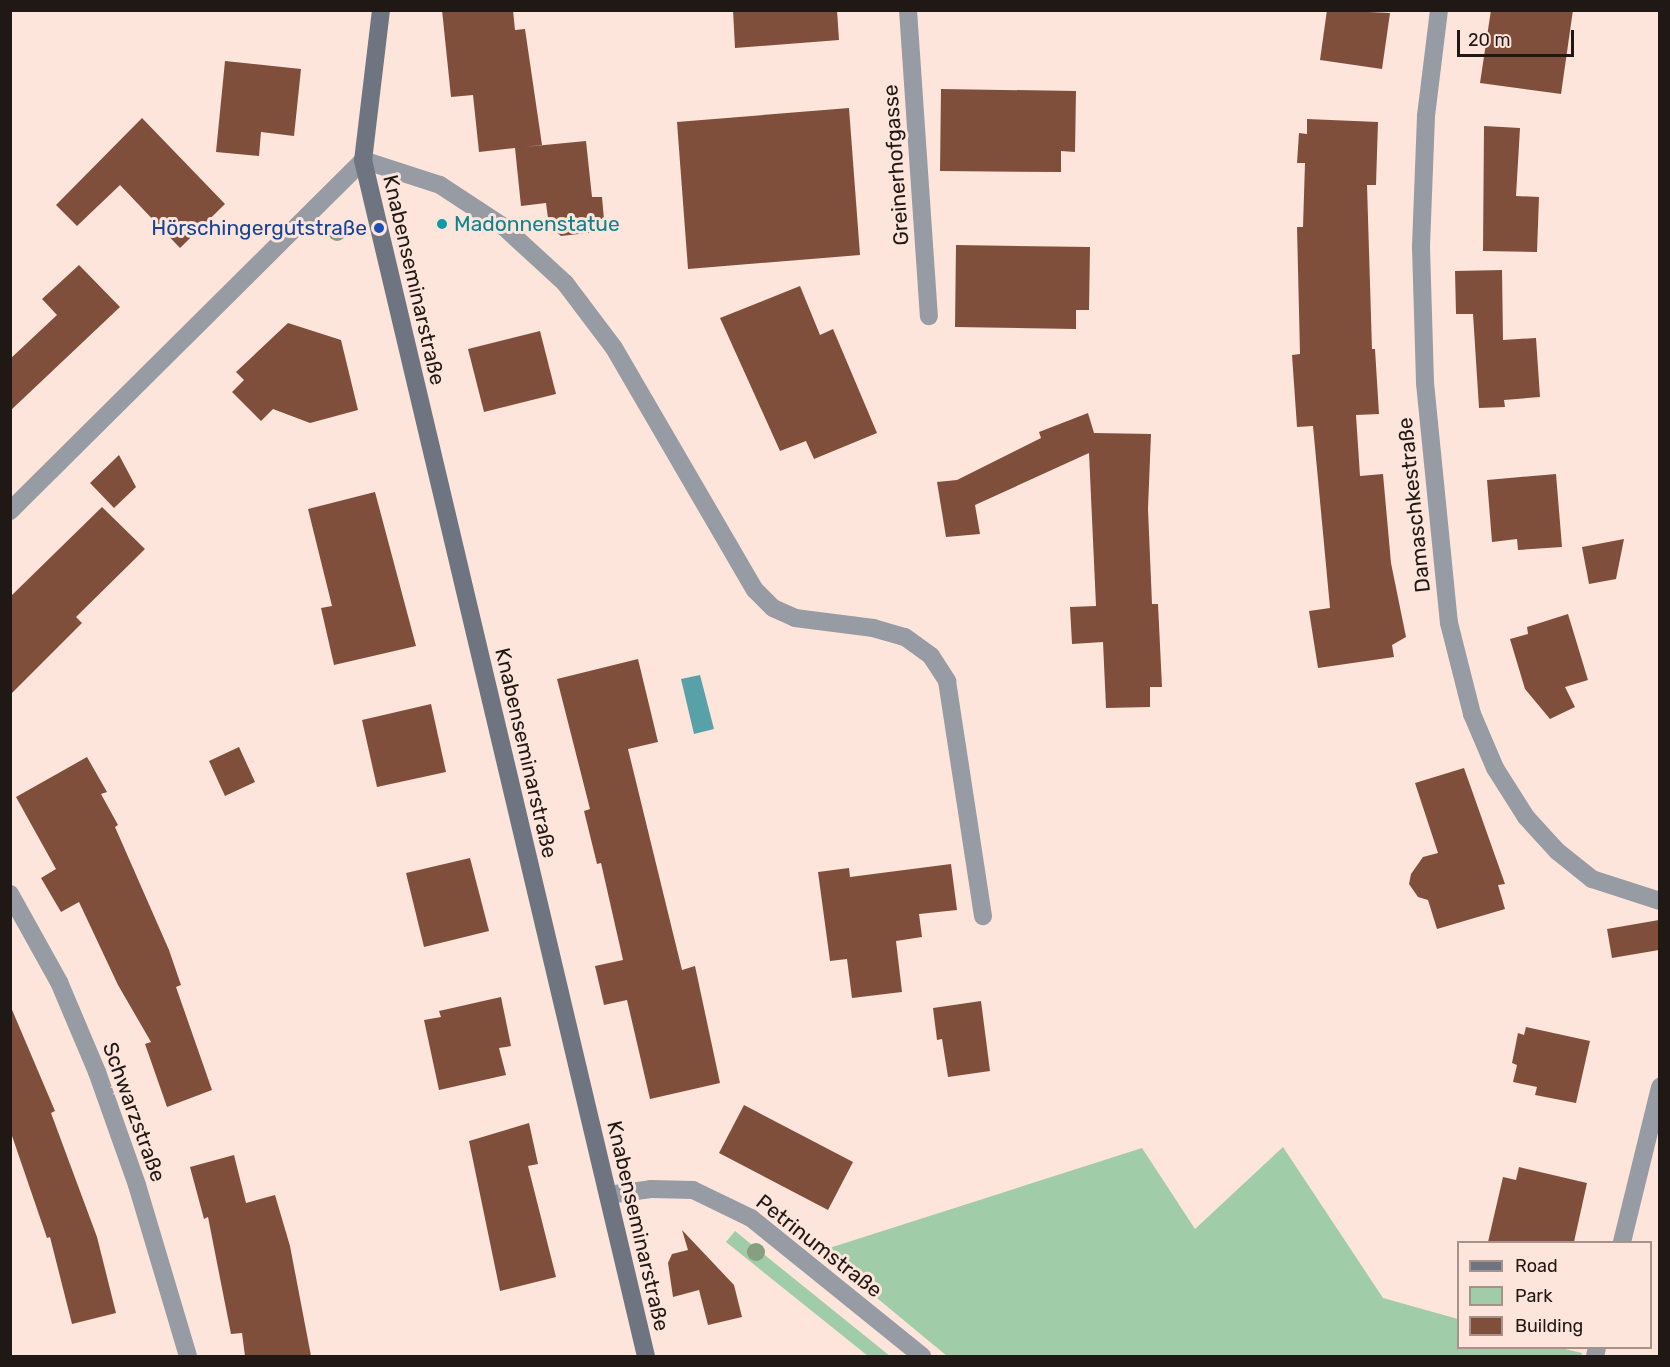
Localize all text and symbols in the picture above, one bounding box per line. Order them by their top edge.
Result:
scale bar [1460,18,1577,56]
text: 20 m [1468,29,1510,51]
street label: Greinerhofgasse [878,84,914,246]
street label: Knabenseminarstraße [378,172,450,388]
place label: Madonnenstatue [454,211,620,237]
place label: Hörschingergutstraße [151,215,367,241]
marker: Madonnenstatue [435,217,449,231]
marker: Hörschingergutstraße [372,221,386,235]
street label: Damaschkestraße [1392,416,1436,594]
street label: Knabenseminarstraße [490,645,562,861]
street label: Schwarzstraße [97,1039,171,1185]
street label: Knabenseminarstraße [602,1118,674,1334]
street label: Petrinumstraße [751,1189,887,1303]
legend [1457,1241,1652,1349]
text: Road [1515,1255,1558,1277]
text: Park [1515,1285,1552,1307]
text: Building [1515,1315,1583,1337]

